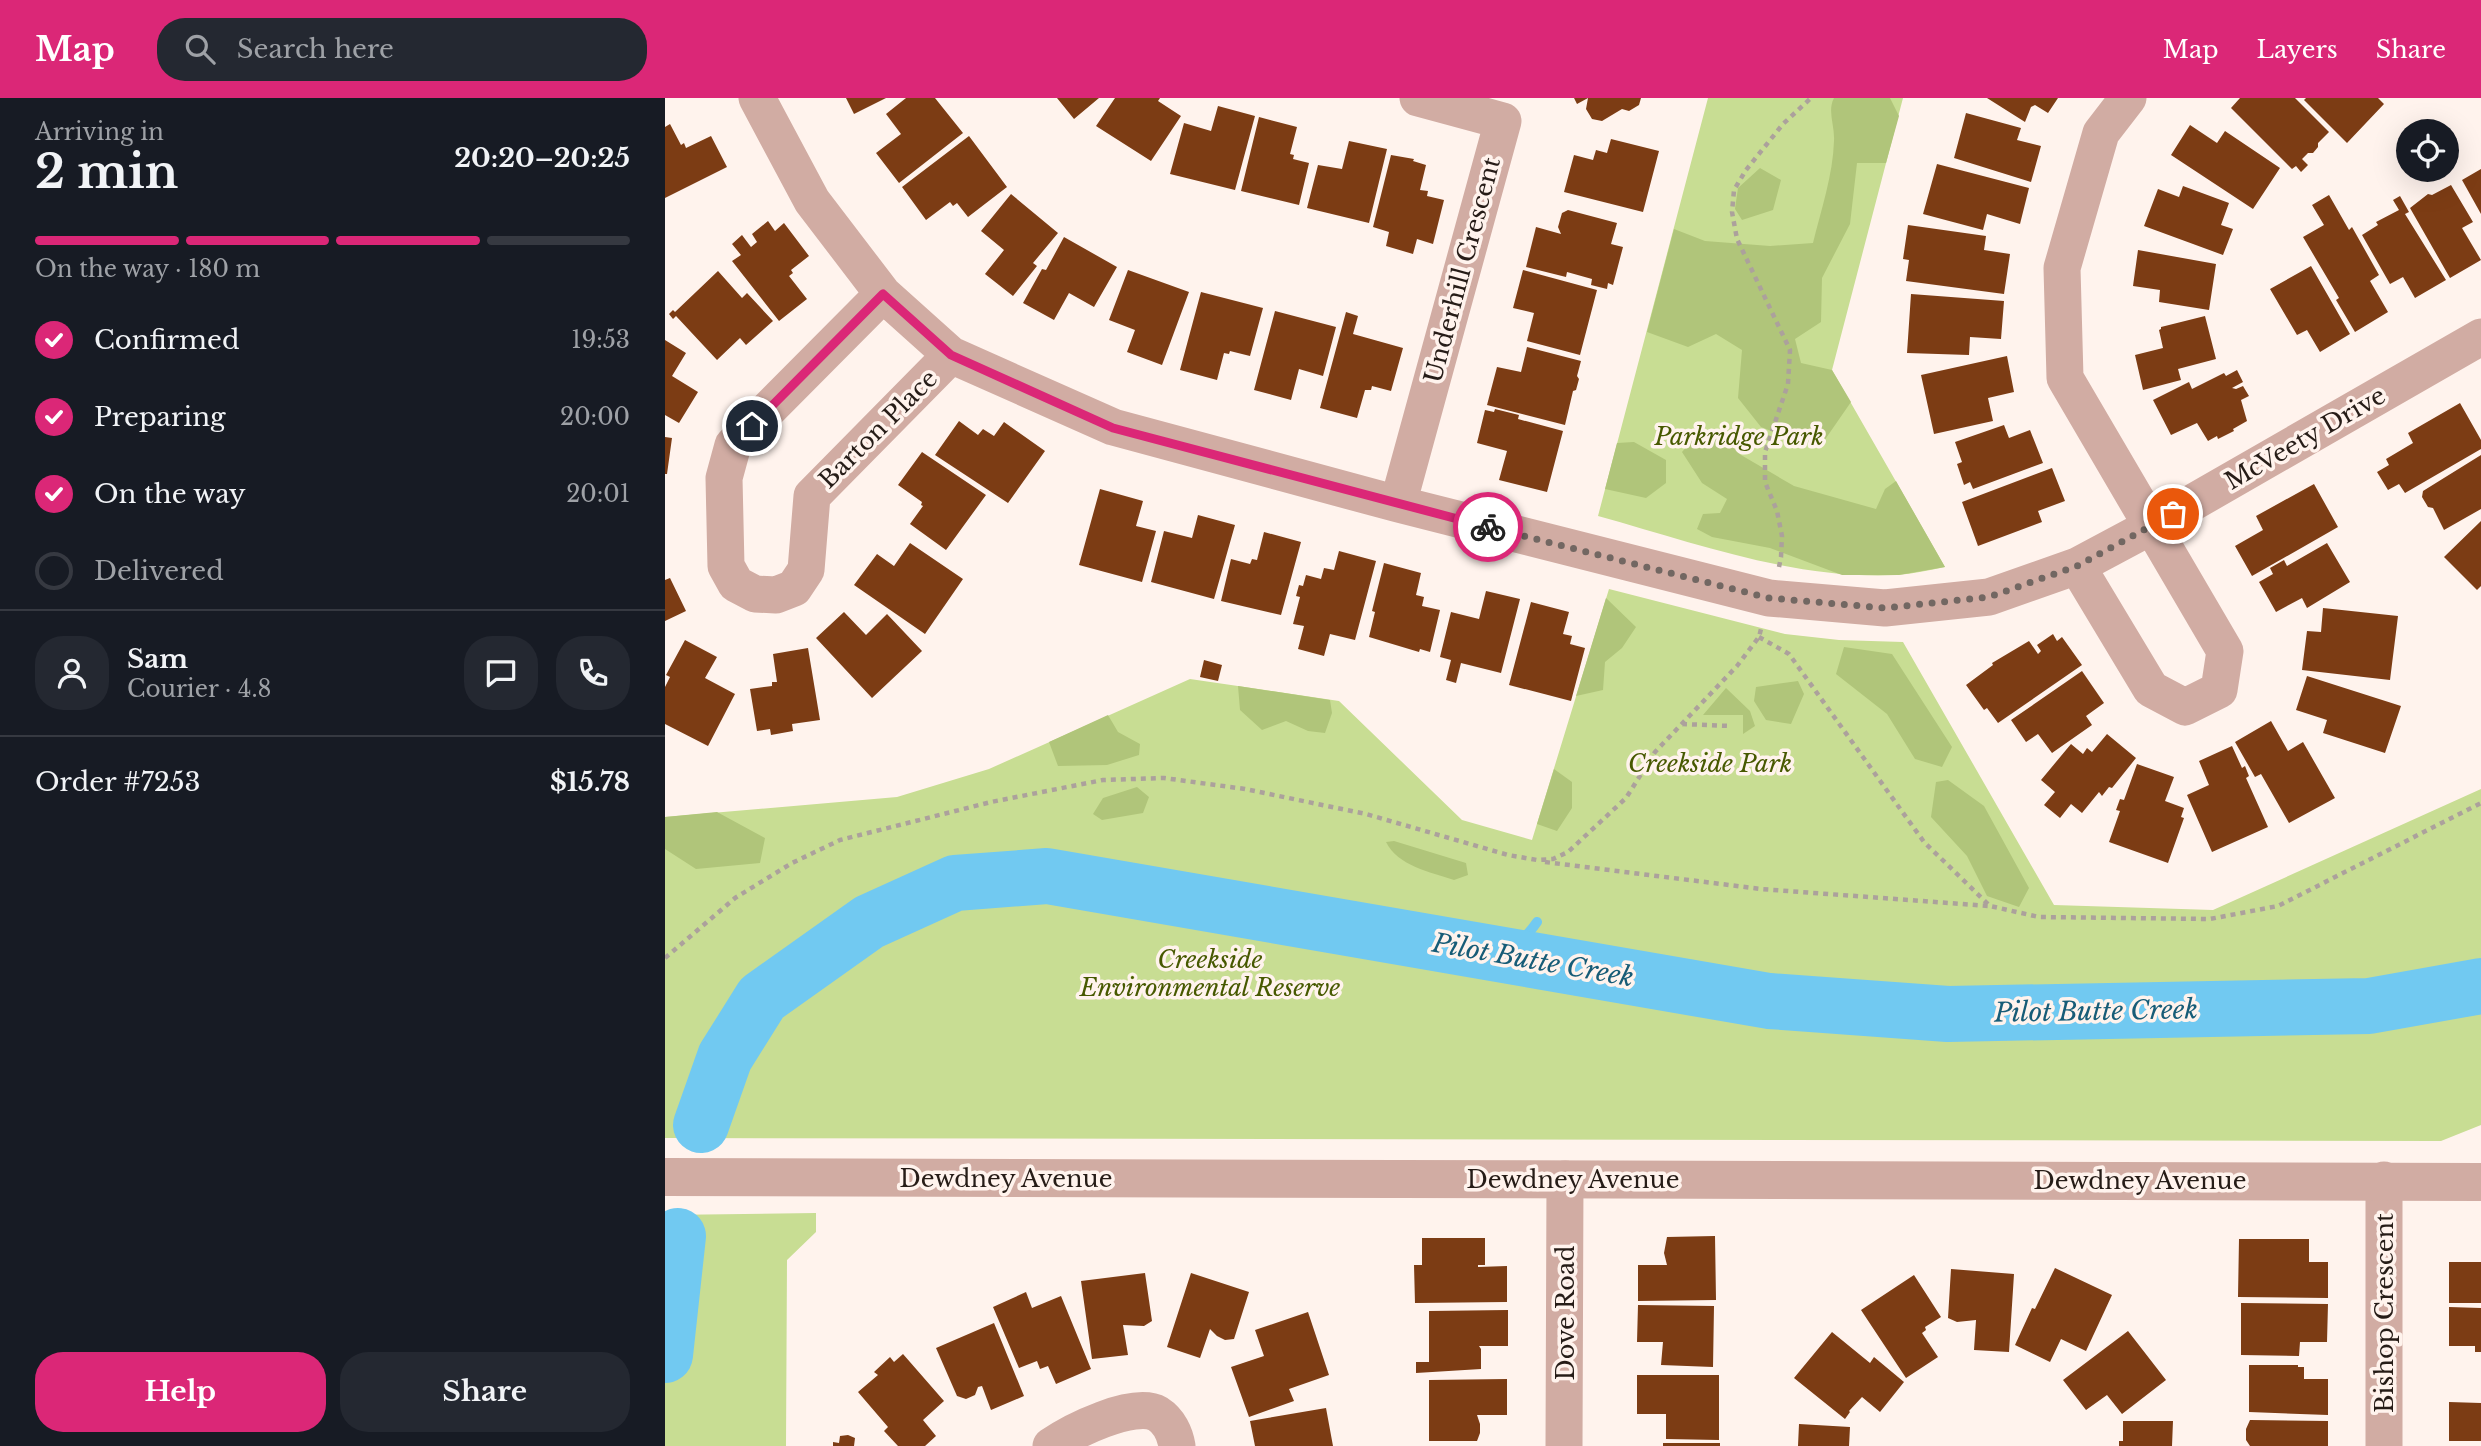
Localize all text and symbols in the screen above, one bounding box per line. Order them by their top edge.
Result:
search box [157,18,647,81]
text: Map [35,29,115,70]
icon: search [181,30,219,68]
text: Search here [237,33,394,65]
text: Map [2163,35,2219,64]
text: Layers [2257,35,2338,64]
text: Share [2376,35,2446,64]
text: Arriving in [35,118,164,146]
map controls [2396,119,2459,182]
button: locate [2396,119,2459,182]
text: 20:20–20:25 [454,142,630,174]
text: 2 min [35,143,178,200]
street label: Underhill Crescent [1418,154,1506,386]
text: On the way · 180 m [35,255,260,283]
icon: check [35,321,73,359]
text: Confirmed [94,324,239,356]
text: 19:53 [571,326,630,354]
street label: Barton Place [813,364,943,494]
street label: McVeety Drive [2220,380,2390,496]
pin [722,396,782,456]
icon: check [35,398,73,436]
text: Preparing [94,401,226,433]
text: 20:00 [560,403,630,431]
icon: home [733,407,771,445]
park label: Parkridge Park [1653,422,1824,451]
icon: check [35,475,73,513]
text: On the way [94,478,246,510]
text: 20:01 [566,480,630,508]
pin [2143,484,2203,544]
courier [1453,492,1523,562]
icon: bag [2154,495,2192,533]
icon: bike [1469,508,1507,546]
text: Delivered [94,555,224,587]
button: person [35,636,109,710]
button: chat [464,636,538,710]
button: phone [556,636,630,710]
text: Sam [127,643,188,675]
text: Courier · 4.8 [127,675,272,703]
park label: Creekside Park [1628,749,1792,778]
text: Order #7253 [35,766,201,798]
text: $15.78 [550,766,630,798]
water label: Pilot Butte Creek [1429,926,1636,993]
park label: Creekside Environmental Reserve [1079,945,1340,1002]
water label: Pilot Butte Creek [1993,993,2198,1029]
street label: Dewdney Avenue [900,1164,1112,1193]
street label: Dewdney Avenue [1467,1165,1679,1194]
street label: Dewdney Avenue [2034,1166,2246,1195]
street label: Bishop Crescent [2370,1213,2399,1413]
street label: Dove Road [1551,1245,1580,1381]
button: Help [35,1352,326,1432]
button: Share [340,1352,630,1432]

